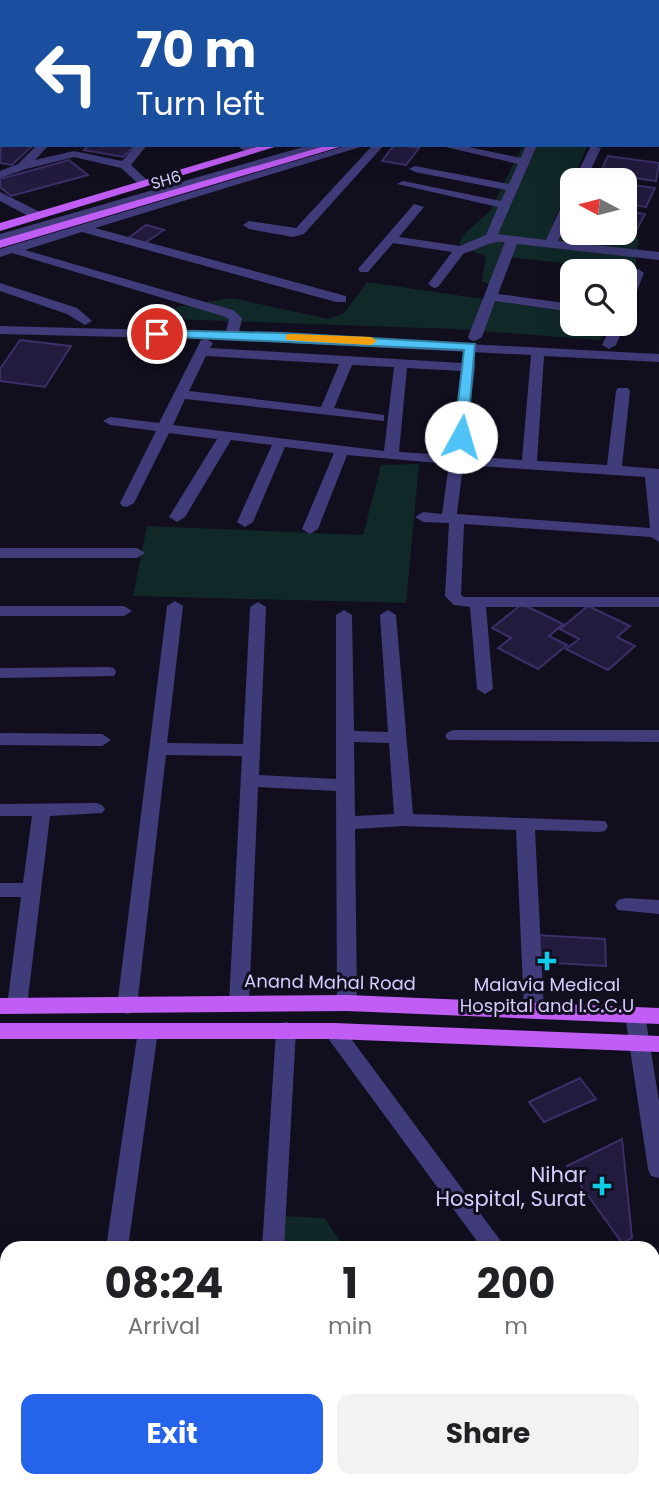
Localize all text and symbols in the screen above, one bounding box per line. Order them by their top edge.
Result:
text: 70 m [136,16,256,84]
icon: left [21,28,112,119]
text: Turn left [136,81,265,126]
street label: SH6 [148,165,184,195]
north arrow [560,168,637,245]
map controls [560,168,637,336]
button: search [560,259,637,336]
pin [127,304,187,364]
icon: arrive [138,315,176,353]
position arrow [424,400,498,474]
marker: Malavia Medical Hospital and I.C.C.U [537,951,557,971]
street label: Anand Mahal Road [244,968,416,996]
place label: Malavia Medical Hospital and I.C.C.U [460,972,634,1018]
place label: Nihar Hospital, Surat [435,1160,586,1213]
marker: Nihar Hospital, Surat [592,1176,612,1196]
text: 08:24 [105,1254,224,1313]
text: 1 [342,1254,358,1313]
text: 200 [477,1254,555,1313]
text: Arrival [128,1310,200,1342]
text: min [328,1310,372,1342]
text: m [504,1310,528,1342]
button: Exit [21,1394,323,1474]
button: Share [337,1394,639,1474]

